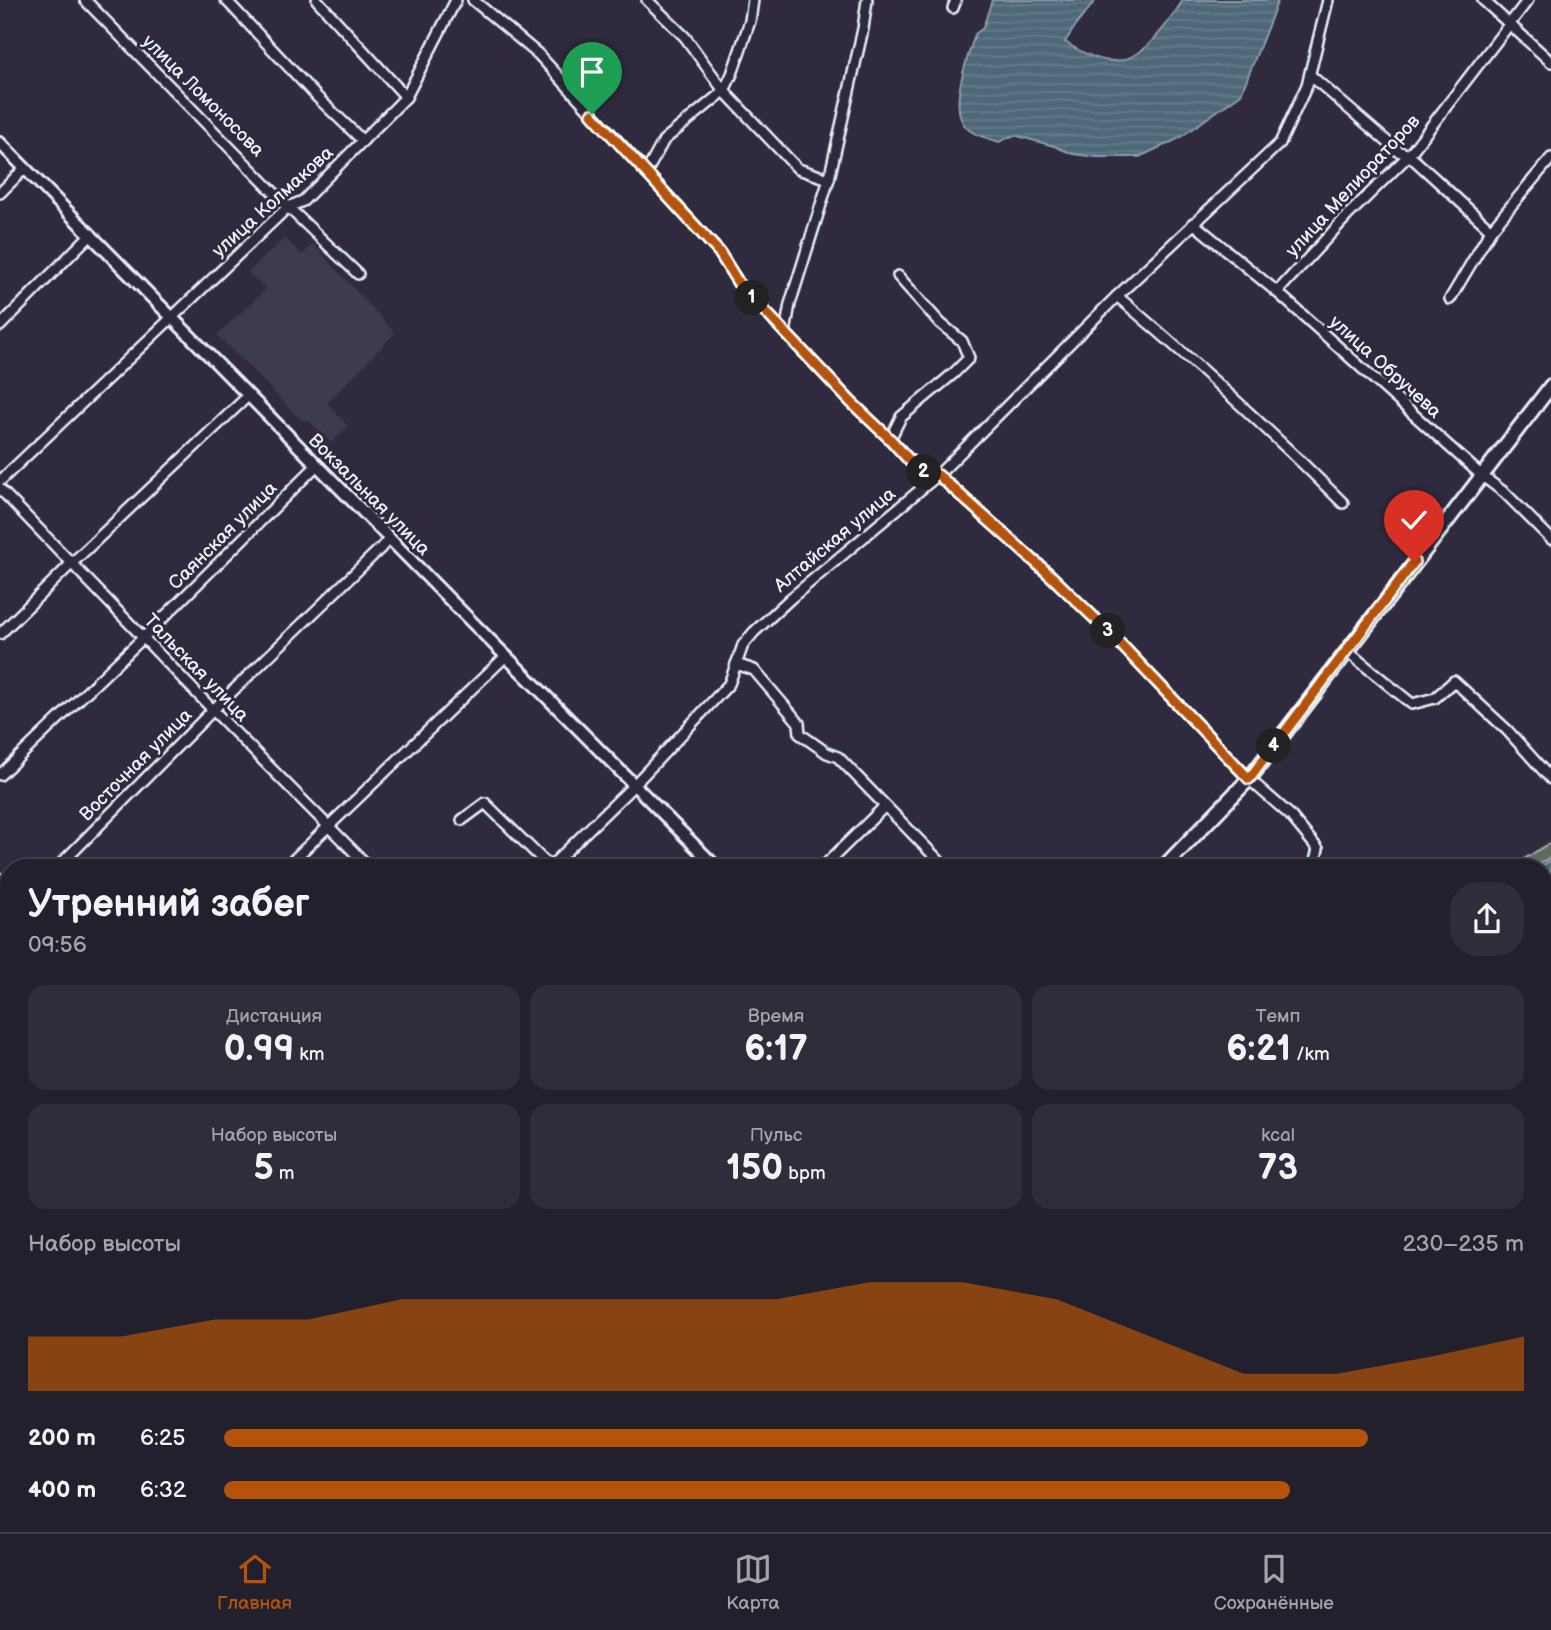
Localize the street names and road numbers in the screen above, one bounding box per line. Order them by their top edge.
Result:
street label: улица Ломоносова [137,30,269,162]
street label: улица Мелиораторов [1281,110,1425,262]
street label: улица Колмакова [208,142,338,263]
street label: улица Обручева [1324,311,1446,423]
street label: Вокзальная улица [303,429,435,561]
street label: Саянская улица [164,477,282,595]
street label: Алтайская улица [769,483,900,598]
street label: Тальская улица [139,609,253,727]
street label: Восточная улица [75,704,197,826]

